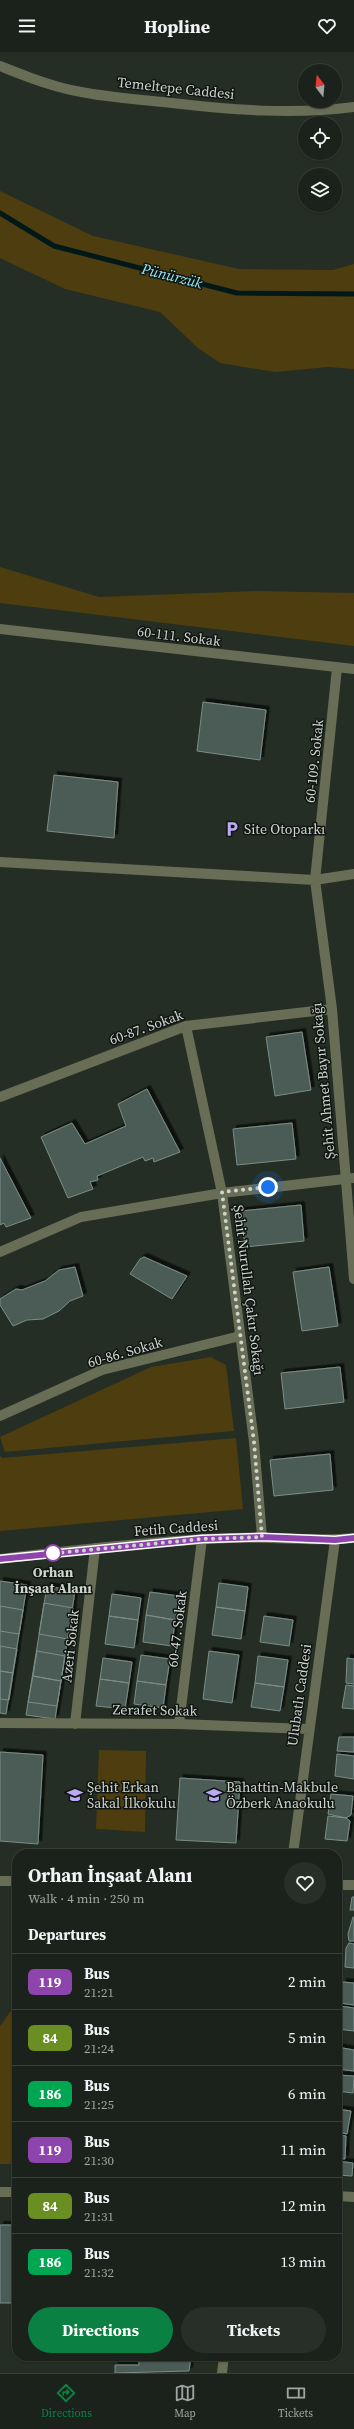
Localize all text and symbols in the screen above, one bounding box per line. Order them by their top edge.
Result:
text: Hopline [144,14,210,39]
icon: menu [16,15,38,37]
icon: heart [316,15,338,37]
north arrow [298,64,342,108]
map controls [298,64,342,212]
street label: Temeltepe Caddesi [116,72,236,104]
button: locate [298,116,342,160]
button: layers [298,168,342,212]
water label: Pünürzük [138,258,206,293]
street label: 60-111. Sokak [136,621,222,651]
street label: 60-109. Sokak [300,718,328,804]
place label: Site Otoparkı [244,819,325,839]
parking icon: Site Otoparkı [223,820,241,838]
street label: Şehit Ahmet Bayır Sokağı [306,1002,340,1160]
street label: 60-87. Sokak [106,1004,186,1050]
your location [258,1177,278,1197]
street label: Şehit Nurullah Çakır Sokağı [229,1204,269,1376]
street label: 60-86. Sokak [85,1332,165,1372]
street label: Fetih Caddesi [133,1515,219,1541]
marker: Orhan İnşaat Alanı [44,1544,62,1562]
place label: Orhan İnşaat Alanı [14,1562,92,1598]
street label: 60-47. Sokak [162,1589,192,1668]
street label: Azeri Sokak [56,1608,84,1684]
street label: Ulubatlı Caddesi [282,1643,316,1747]
street label: Zerafet Sokak [113,1699,198,1721]
place label: Şehit Erkan Sakal İlkokulu [87,1777,176,1813]
place label: Bahattin-Makbule Özberk Anaokulu [226,1777,338,1813]
school or university icon: Şehit Erkan Sakal İlkokulu [66,1786,84,1804]
school or university icon: Bahattin-Makbule Özberk Anaokulu [205,1786,223,1804]
text: Orhan İnşaat Alanı [28,1862,192,1888]
button: heart [284,1862,326,1904]
text: Walk · 4 min · 250 m [28,1890,144,1907]
text: Departures [28,1924,106,1945]
text: Bus [84,1963,110,1984]
text: 2 min [288,1971,326,1992]
text: 119 [39,1972,61,1992]
text: 21:21 [84,1984,114,2001]
text: Bus [84,2019,110,2040]
text: 5 min [288,2027,326,2048]
text: 84 [42,2028,58,2048]
text: 21:24 [84,2040,114,2057]
text: Bus [84,2075,110,2096]
text: 6 min [288,2083,326,2104]
text: 186 [39,2084,61,2104]
text: 21:25 [84,2096,114,2113]
text: Bus [84,2131,110,2152]
text: 11 min [280,2139,326,2160]
text: 119 [39,2140,61,2160]
text: 21:30 [84,2152,114,2169]
text: Bus [84,2187,110,2208]
text: 12 min [280,2195,326,2216]
text: 84 [42,2196,58,2216]
text: 21:31 [84,2208,114,2225]
text: Bus [84,2243,110,2264]
text: 13 min [280,2251,326,2272]
text: 186 [39,2252,61,2272]
text: 21:32 [84,2264,114,2281]
button: Directions [28,2307,173,2353]
button: Tickets [181,2307,326,2353]
tab: Directions [41,2382,92,2421]
tab: Map [174,2382,196,2421]
tab: Tickets [278,2382,313,2421]

